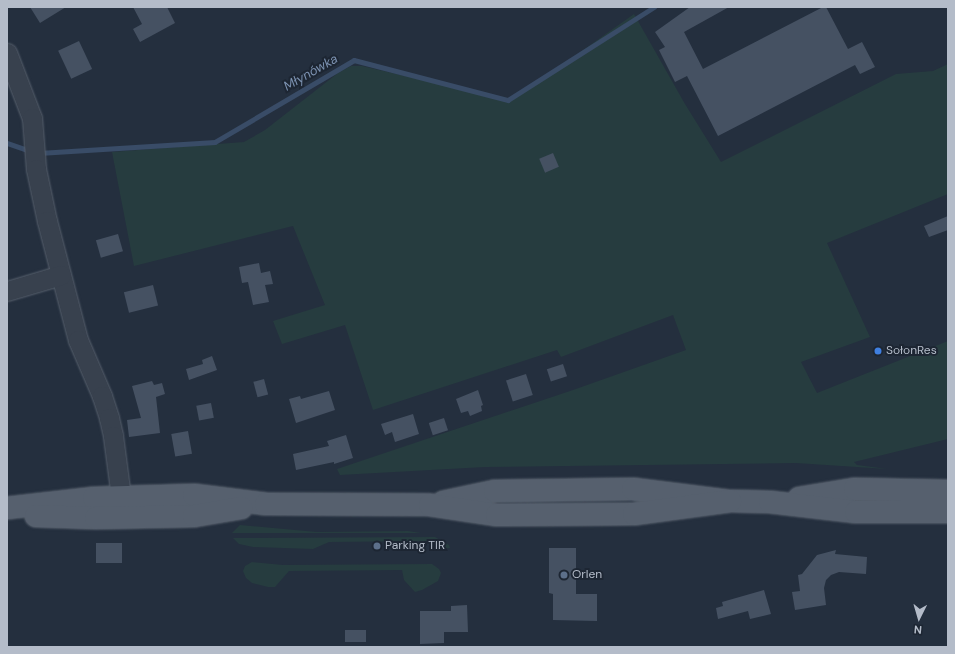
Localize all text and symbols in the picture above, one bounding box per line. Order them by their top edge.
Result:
water label: Młynówka [281,51,341,95]
place label: SołonRes [886,344,937,358]
marker: SołonRes [873,346,883,356]
place label: Parking TIR [385,539,445,553]
marker: Parking TIR [372,541,382,551]
place label: Orlen [572,568,602,582]
marker: Orlen [559,570,569,580]
north arrow [899,598,939,638]
text: N [913,623,923,637]

